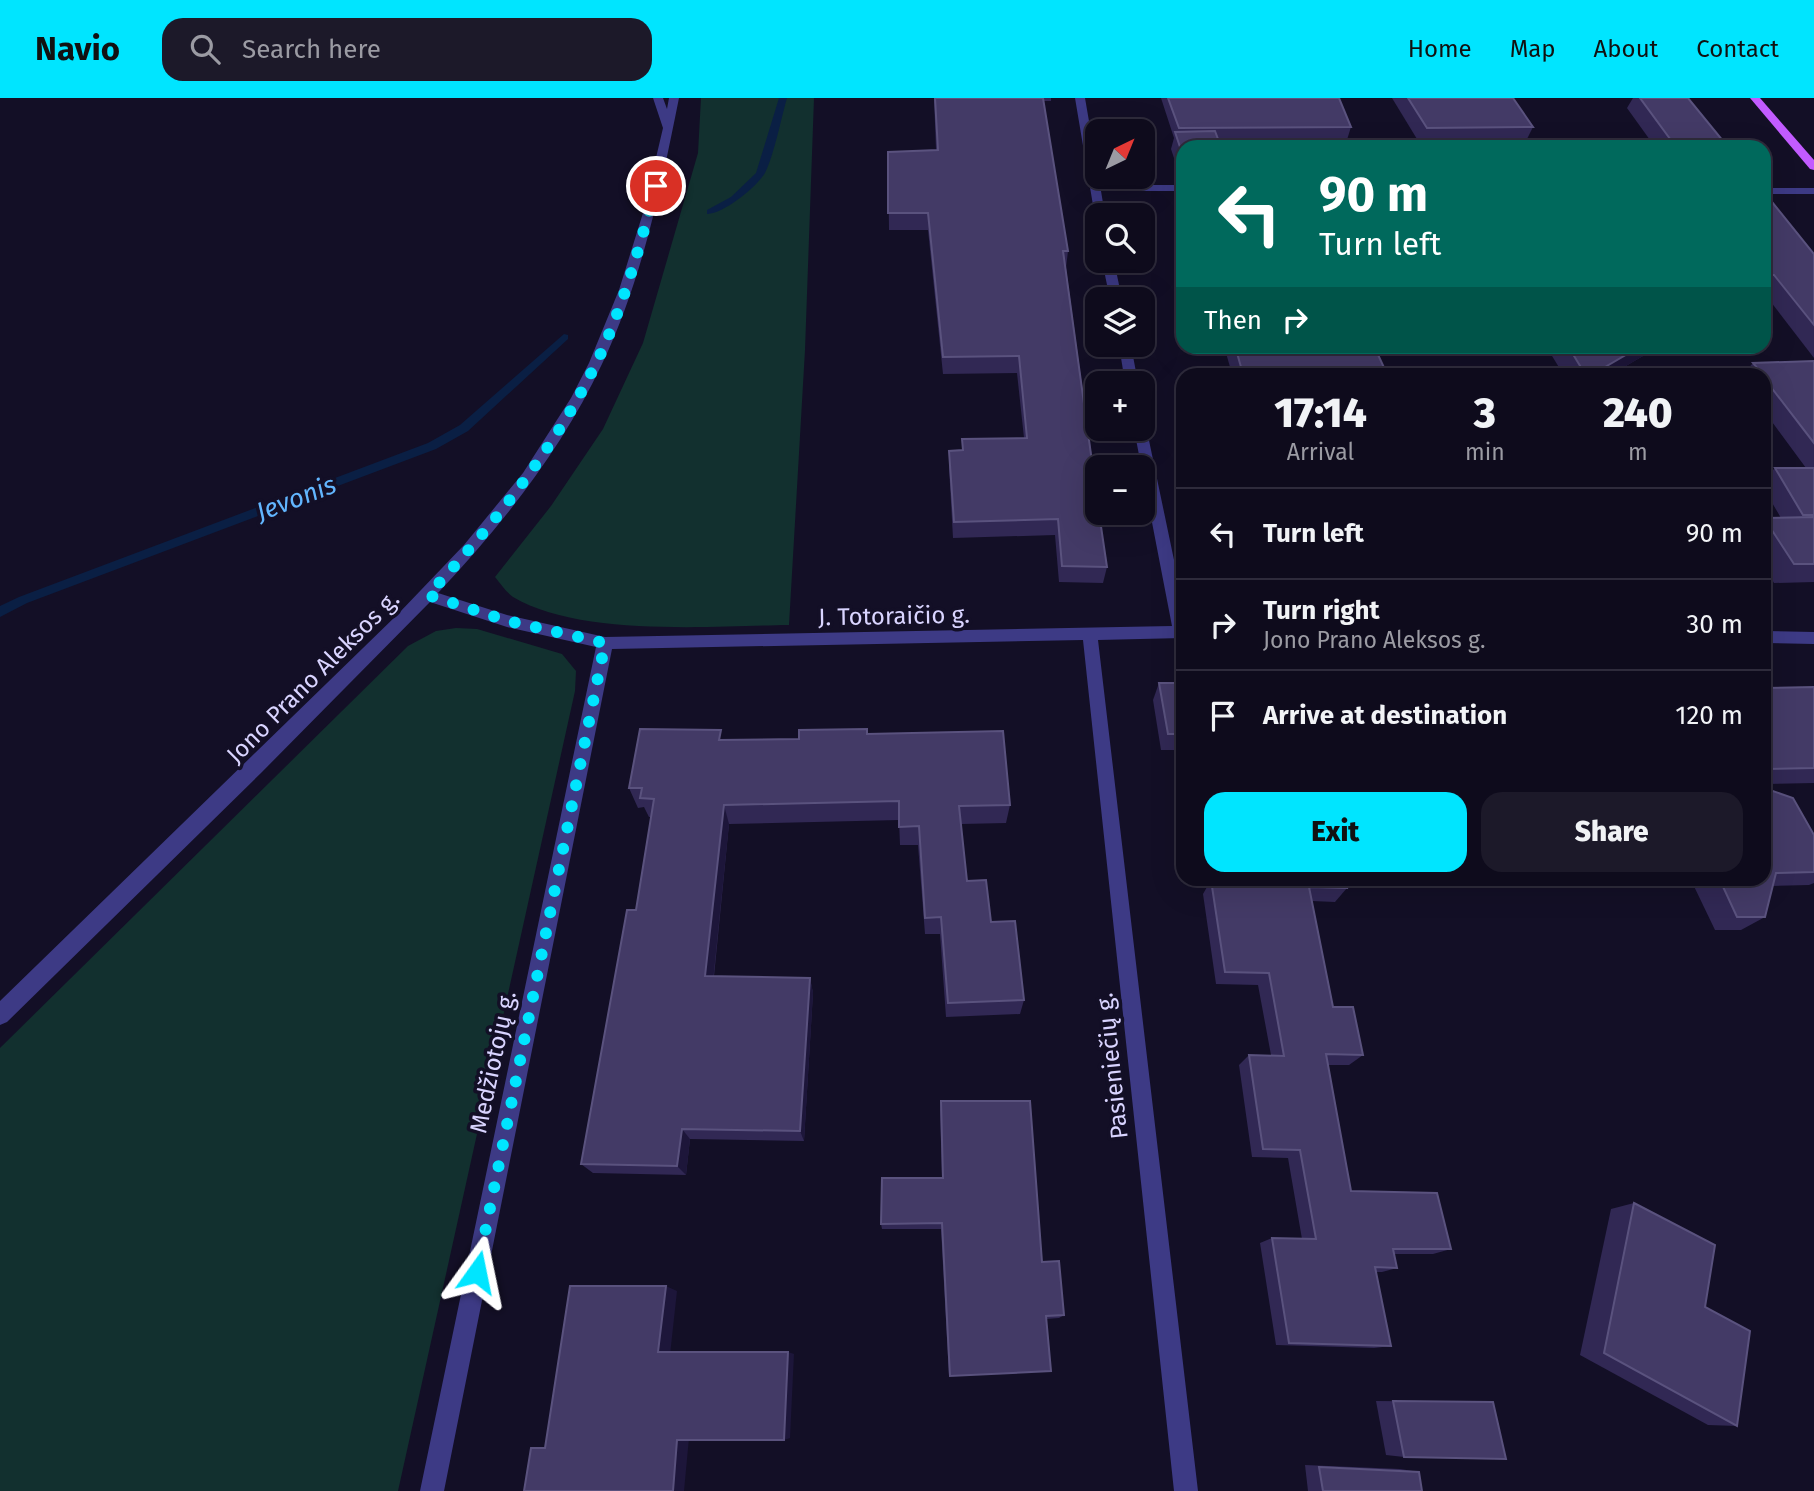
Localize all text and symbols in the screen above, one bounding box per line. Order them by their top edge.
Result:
search box [162,18,652,81]
text: Navio [35,29,120,69]
icon: search [186,30,224,68]
text: Search here [242,34,381,65]
text: Home [1408,35,1472,63]
text: Map [1510,35,1556,63]
text: About [1594,35,1658,63]
text: Contact [1696,35,1779,63]
north arrow [1085,119,1155,189]
map controls [1085,119,1155,525]
pin [626,156,686,216]
text: 90 m [1319,165,1428,224]
icon: arrive [637,167,675,205]
icon: left [1204,168,1295,259]
button: search [1085,203,1155,273]
text: Turn left [1319,225,1441,263]
button: layers [1085,287,1155,357]
icon: right [1276,301,1314,339]
text: Then [1204,305,1262,336]
button: + [1085,371,1155,441]
text: 17:14 [1274,388,1367,438]
text: 3 [1474,388,1496,438]
text: 240 [1603,388,1673,438]
text: Arrival [1287,438,1354,466]
text: min [1465,438,1505,466]
text: m [1628,438,1648,466]
button: − [1085,455,1155,525]
water label: Jevonis [250,469,340,529]
icon: left [1204,515,1242,553]
text: Turn left [1263,518,1364,549]
text: 90 m [1686,518,1743,549]
street label: Jono Prano Aleksos g. [221,585,405,769]
text: Turn right [1263,595,1380,626]
street label: J. Totoraičio g. [818,601,970,631]
icon: right [1204,606,1242,644]
text: 30 m [1686,609,1743,640]
text: Jono Prano Aleksos g. [1263,626,1485,654]
icon: arrive [1204,697,1242,735]
text: Arrive at destination [1263,700,1507,731]
text: 120 m [1675,700,1743,731]
button: Exit [1204,792,1467,872]
button: Share [1481,792,1743,872]
street label: Medžiotojų g. [464,988,522,1136]
street label: Pasieniečių g. [1090,991,1134,1141]
position arrow [440,1235,514,1309]

